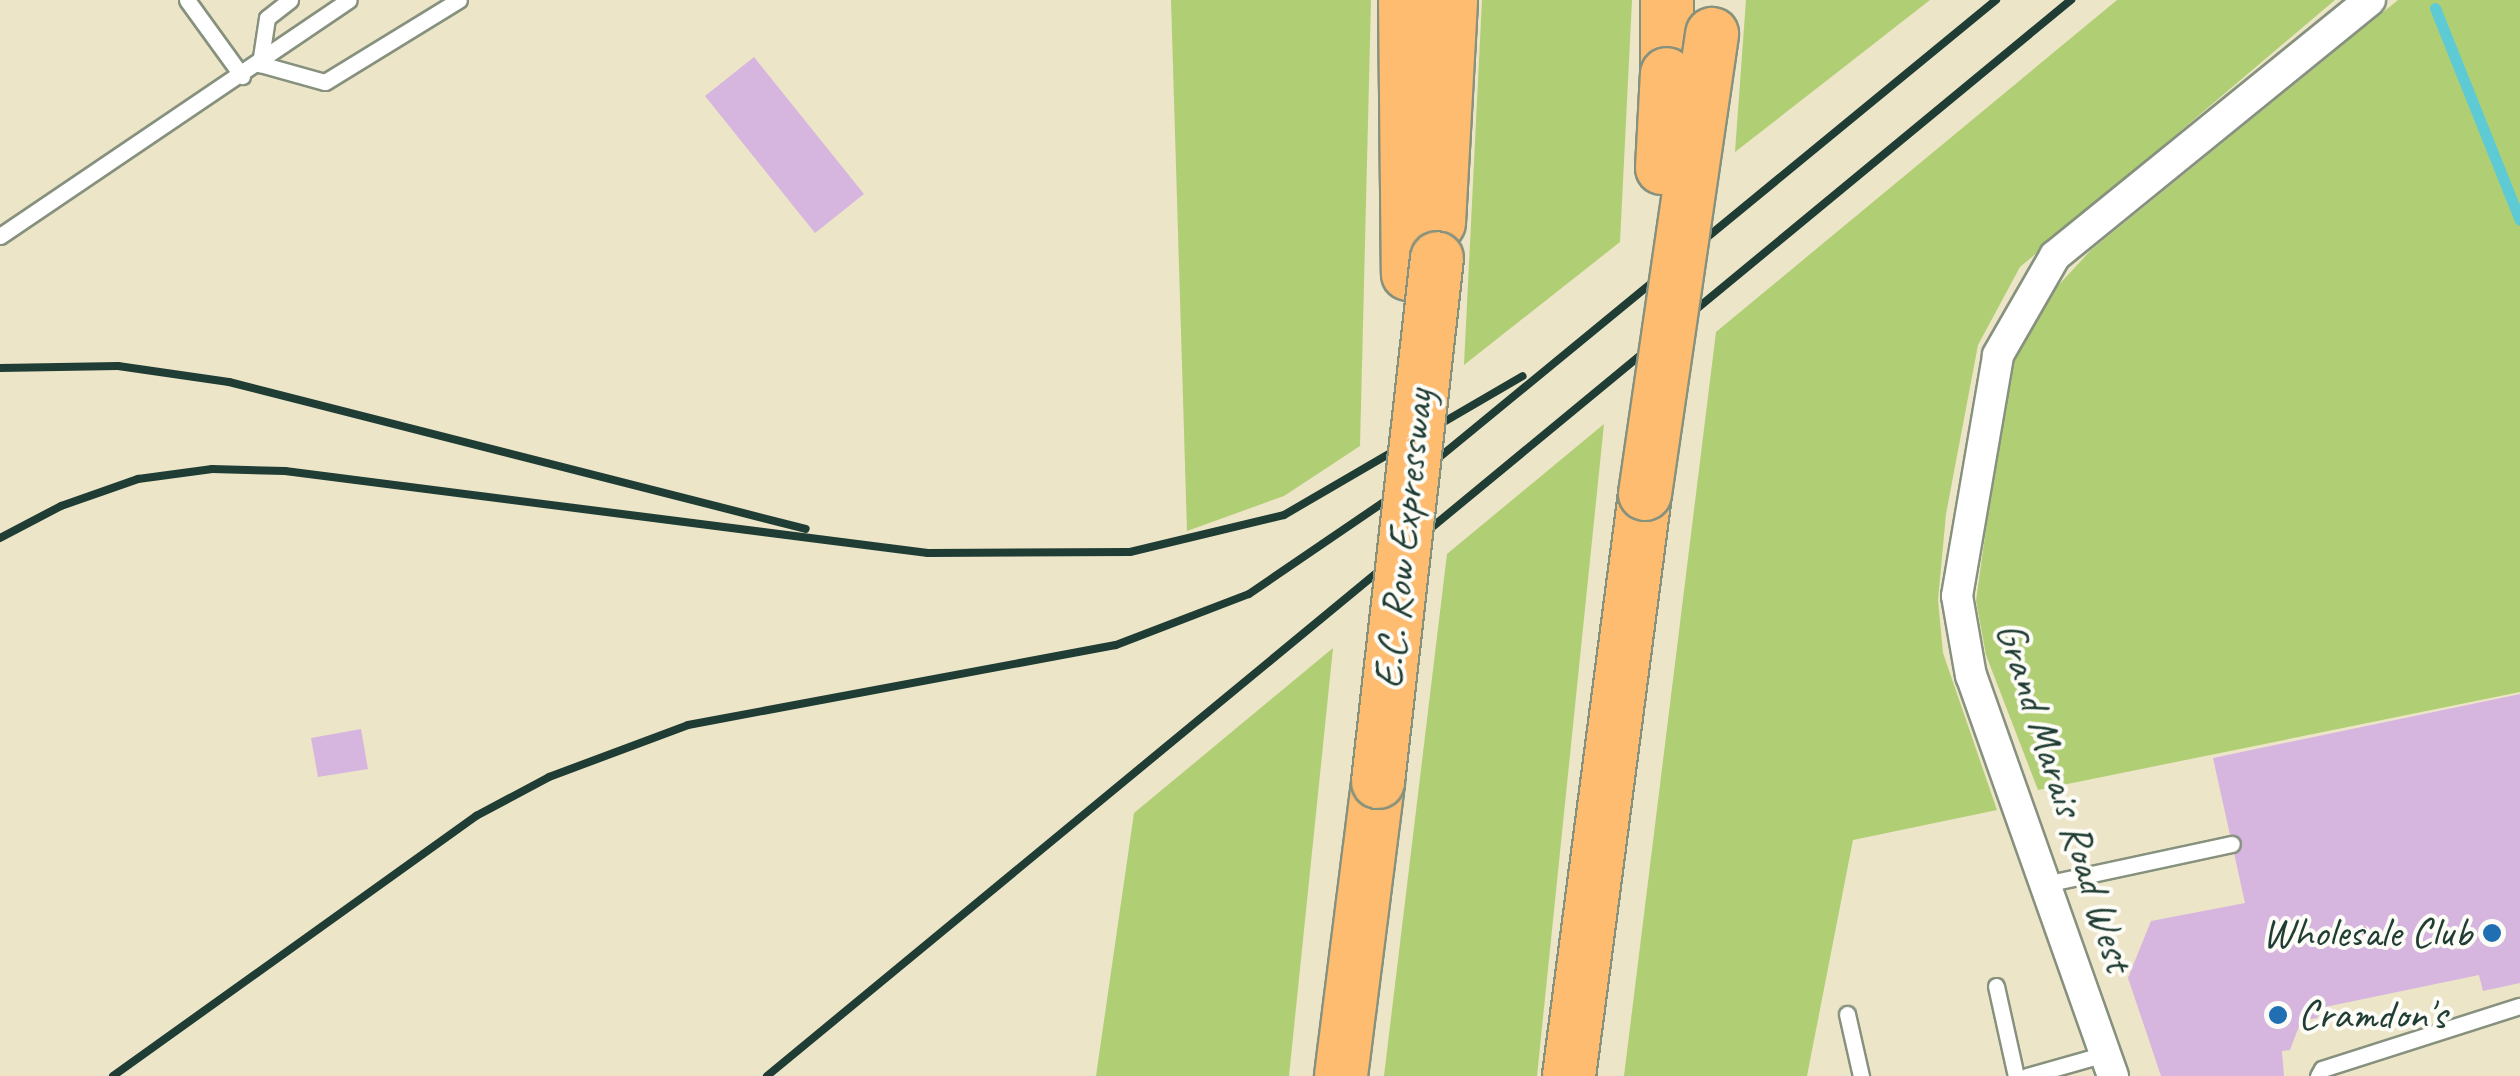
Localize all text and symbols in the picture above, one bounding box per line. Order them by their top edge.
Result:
street label: E.C. Row Expressway [1363,387,1445,691]
street label: Grand Marais Road West [1984,616,2144,978]
place label: Wholesale Club [2262,908,2472,958]
marker: Wholesale Club [2481,922,2503,944]
place label: Cramdon's [2298,990,2446,1040]
marker: Cramdon's [2267,1004,2289,1026]

